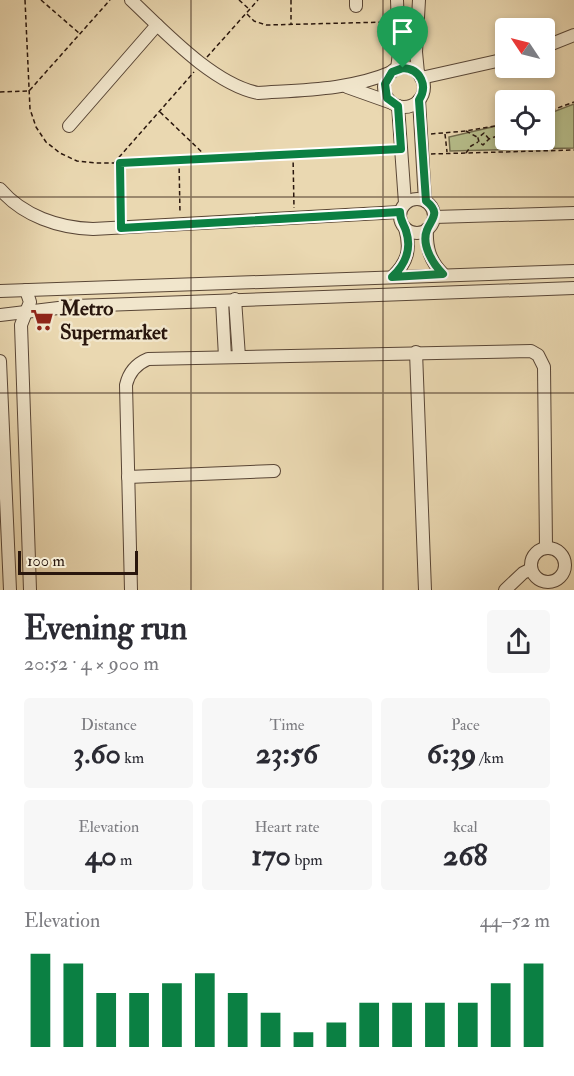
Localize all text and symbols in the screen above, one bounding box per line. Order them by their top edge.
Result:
pin [377,6,428,68]
icon: arrive [386,15,419,48]
north arrow [495,18,555,78]
map controls [495,18,555,150]
button: locate [495,90,555,150]
place label: Metro Supermarket [59,295,168,346]
supermarket icon: Metro Supermarket [29,307,55,333]
scale bar [18,548,138,576]
text: 100 m [27,551,65,571]
text: Evening run [24,608,187,649]
button: share [487,610,550,673]
text: 20:52 · 4 × 900 m [24,651,159,676]
text: Distance [81,715,137,735]
text: Time [270,715,304,735]
text: Pace [451,715,480,735]
text: 3.60 [73,735,121,772]
text: 23:56 [256,735,318,772]
text: 6:39 [427,735,476,772]
text: km [121,748,144,768]
text: /km [476,748,504,768]
text: Elevation [78,817,139,837]
text: Heart rate [254,817,320,837]
text: kcal [453,817,478,837]
text: 40 [85,837,117,874]
text: 170 [251,837,291,874]
text: 268 [443,837,488,874]
text: m [117,850,132,870]
text: bpm [291,850,323,870]
text: Elevation [24,908,100,933]
text: 44–52 m [480,908,550,933]

